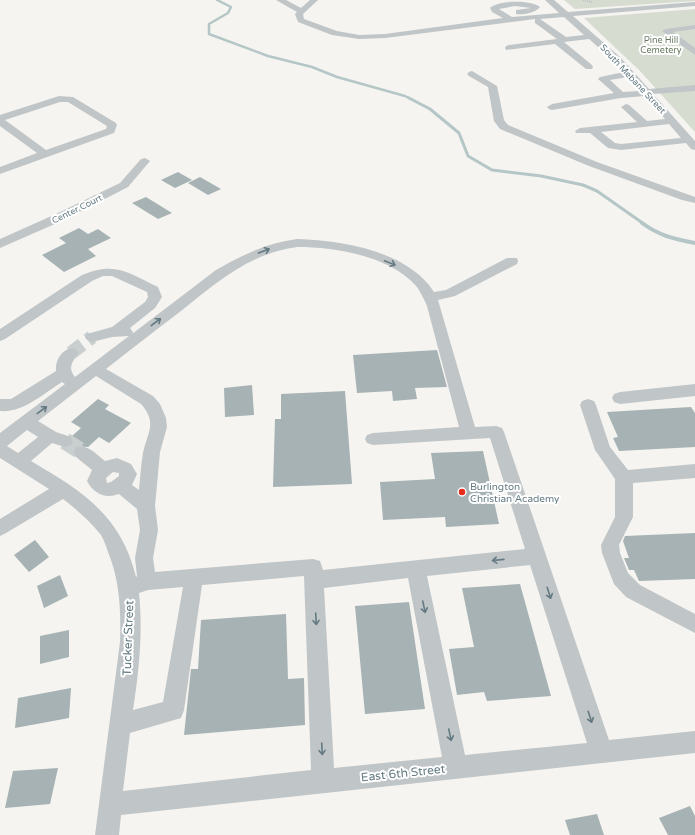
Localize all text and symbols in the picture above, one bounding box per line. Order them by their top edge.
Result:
park label: Pine Hill Cemetery [640,35,682,56]
street label: South Mebane Street [598,42,668,117]
street label: Center Court [50,192,105,226]
one-way arrow [258,246,270,254]
one-way arrow [384,260,396,268]
one-way arrow [151,318,162,327]
one-way arrow [37,406,48,414]
place label: Burlington Christian Academy [470,481,560,505]
marker: Burlington Christian Academy [457,487,467,497]
one-way arrow [492,557,505,564]
one-way arrow [546,587,554,599]
street label: Tucker Street [120,600,136,676]
one-way arrow [420,600,428,613]
one-way arrow [312,612,319,625]
one-way arrow [587,710,594,723]
one-way arrow [446,728,454,741]
one-way arrow [318,742,325,755]
street label: East 6th Street [360,762,446,784]

